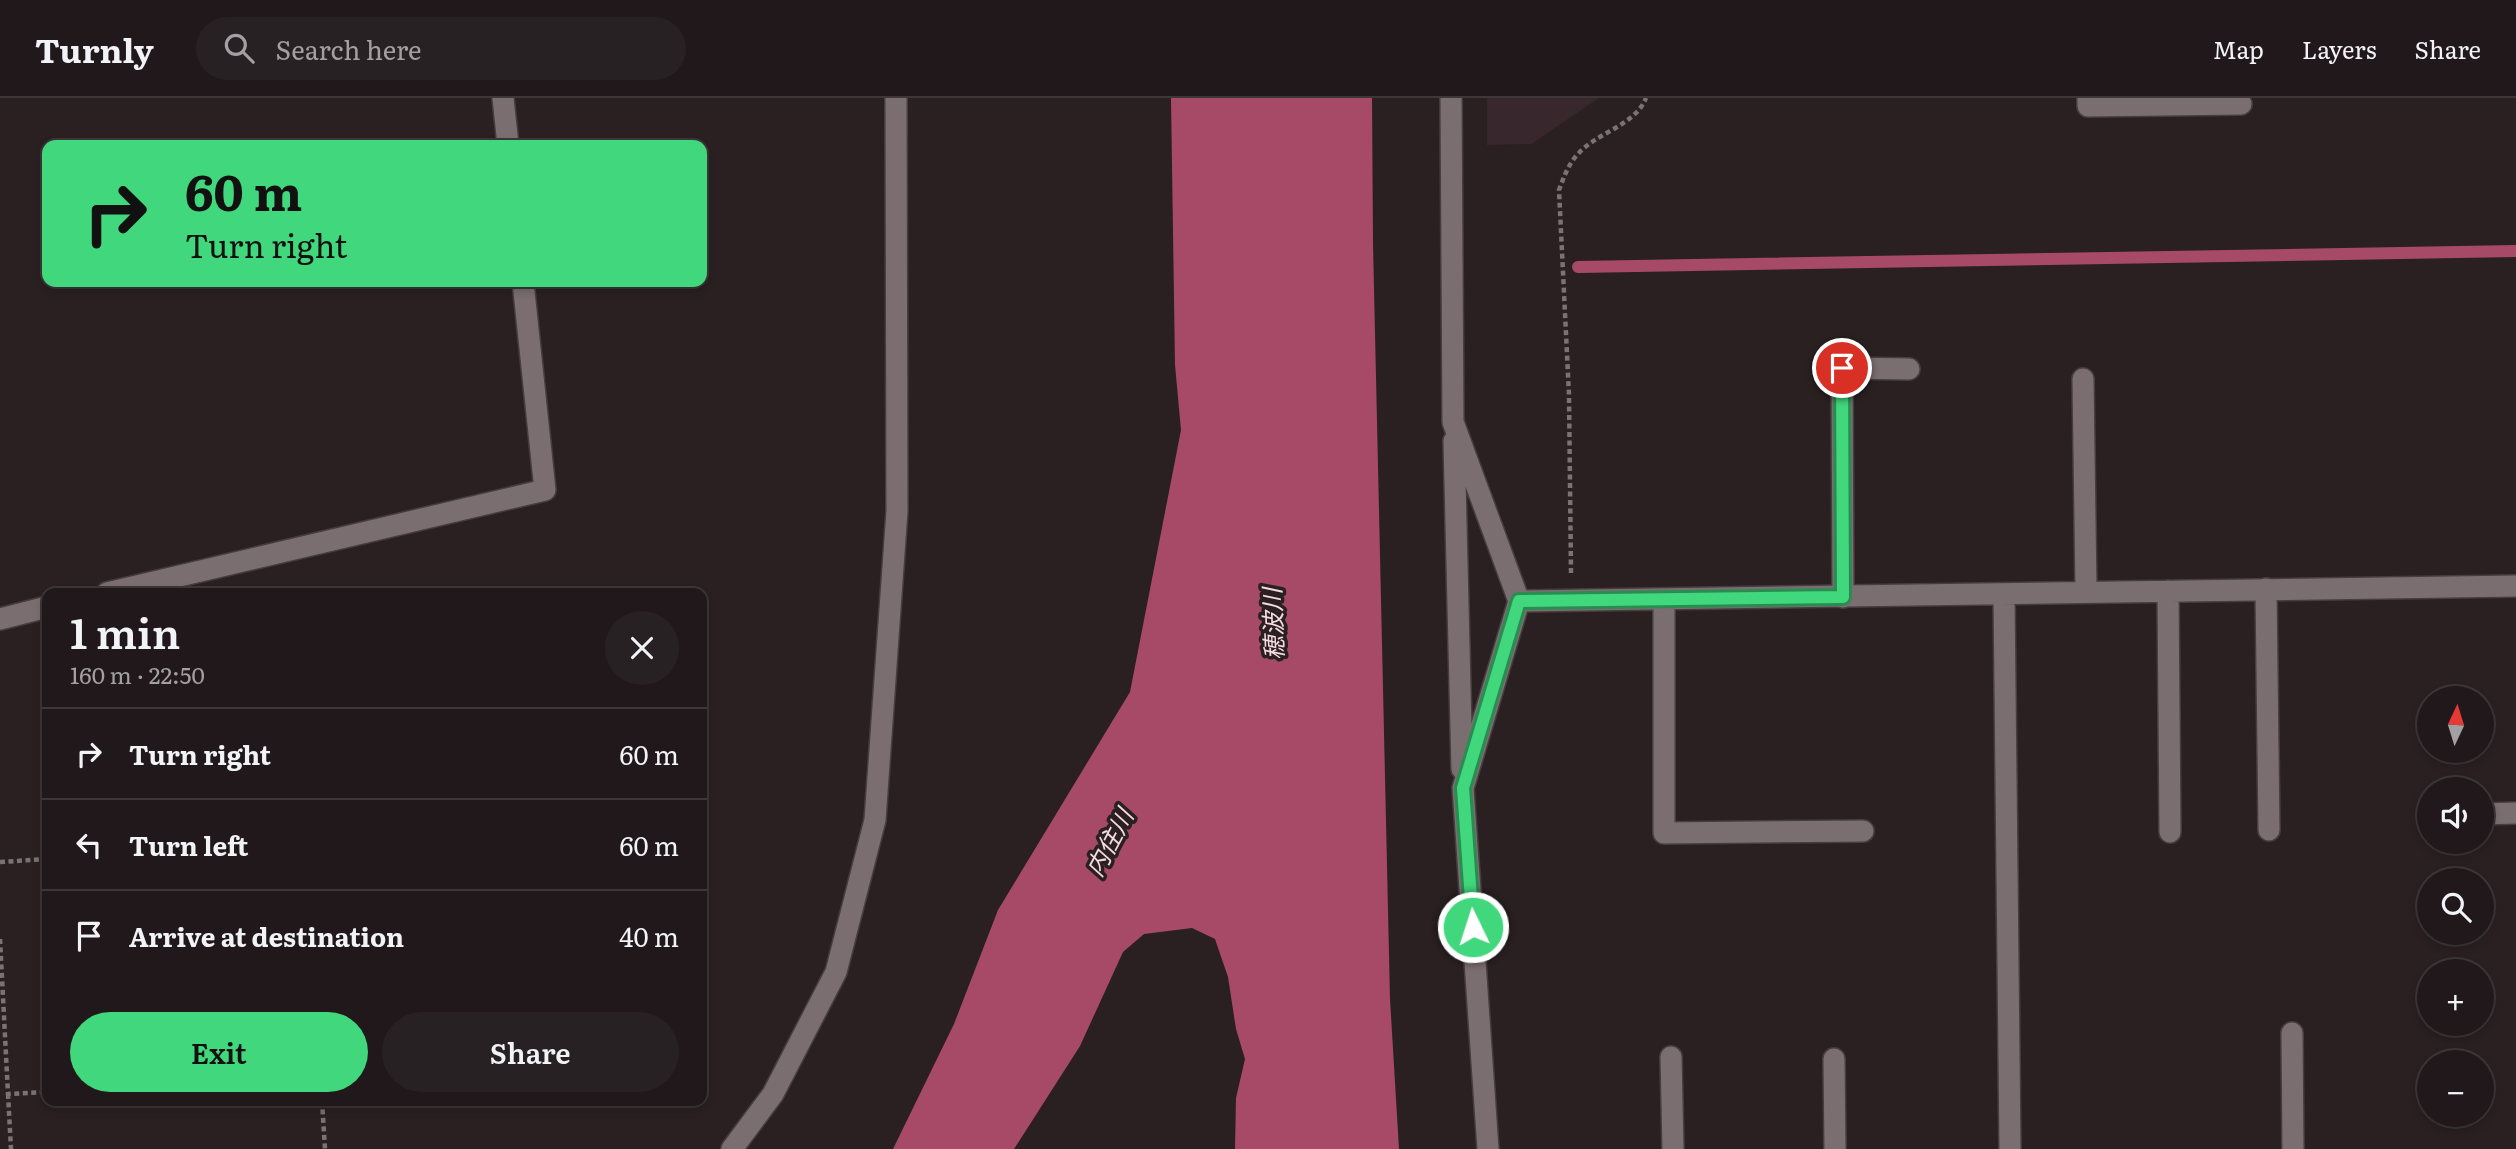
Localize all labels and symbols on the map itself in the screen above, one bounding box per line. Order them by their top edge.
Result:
pin [1812,338,1872,398]
water label: 穂波川 [1253,585,1290,661]
north arrow [2417,686,2494,763]
water label: 内住川 [1075,799,1142,882]
position arrow [1436,890,1510,964]

